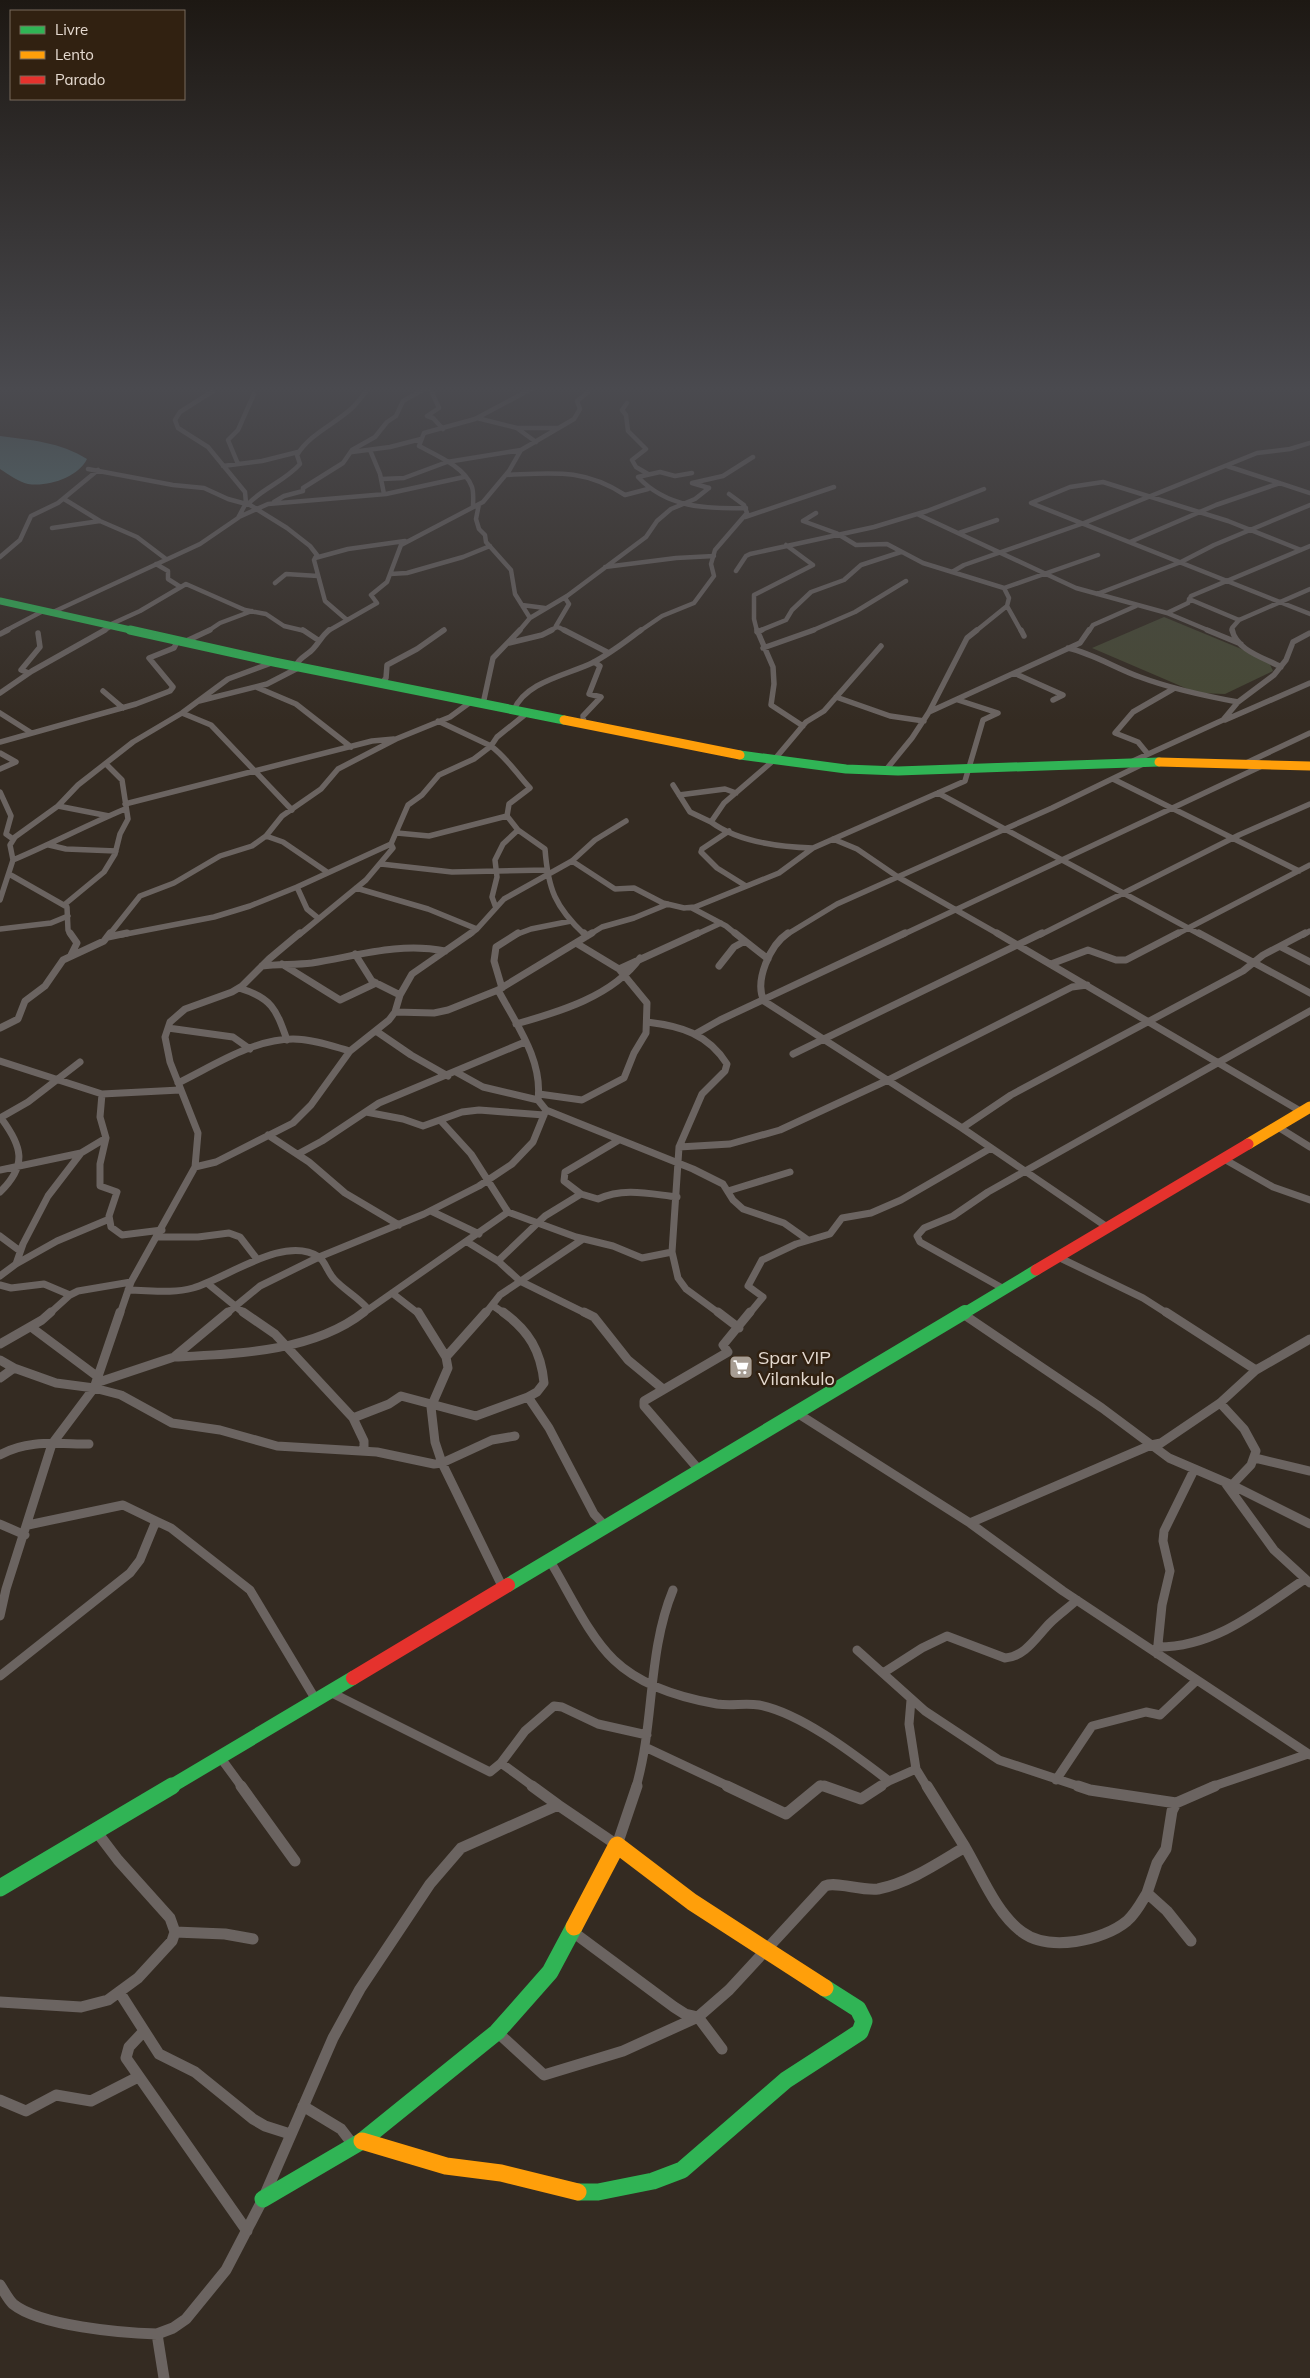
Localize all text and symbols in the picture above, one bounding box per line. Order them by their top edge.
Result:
legend [10,10,185,100]
text: Livre [55,20,88,39]
text: Lento [55,45,94,64]
text: Parado [55,70,105,89]
place label: Spar VIP Vilankulo [758,1346,835,1390]
supermarket icon: Spar VIP Vilankulo [728,1354,754,1380]

